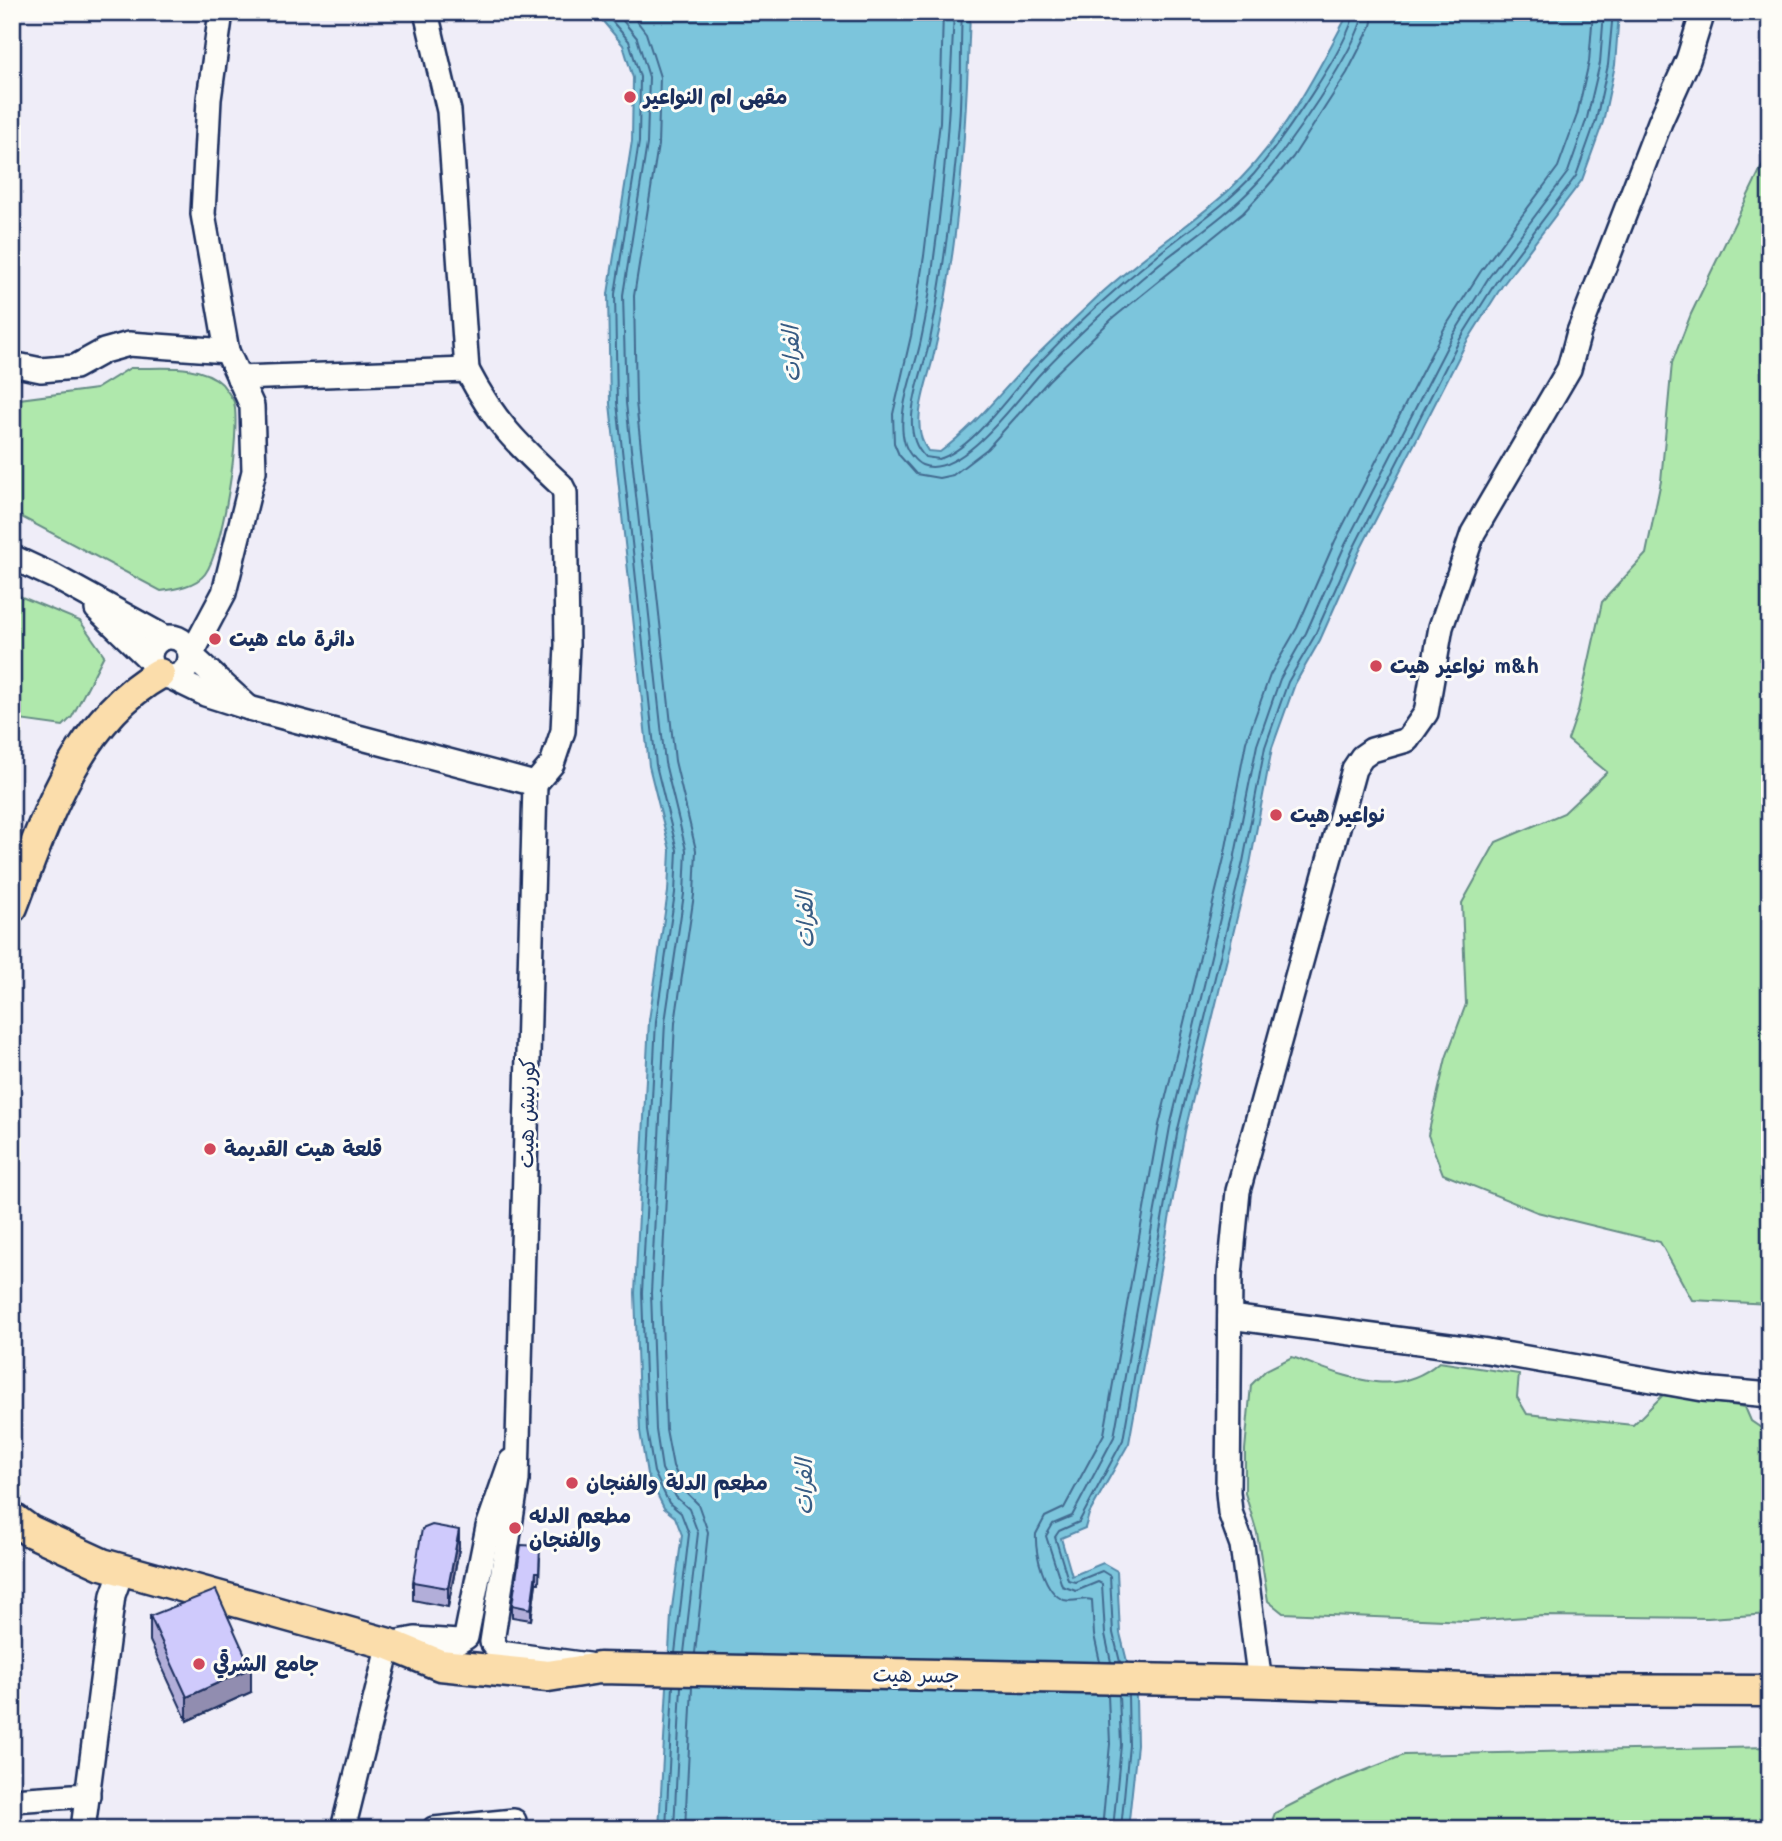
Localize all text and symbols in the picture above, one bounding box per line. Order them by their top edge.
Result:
place label: مقهى ام النواعير [642,82,787,113]
marker: مقهى ام النواعير [622,89,638,105]
water label: الفرات [774,322,805,383]
place label: دائرة ماء هيت [229,624,355,652]
marker: دائرة ماء هيت [207,631,223,647]
place label: نواعير هيت m&h [1390,651,1539,679]
marker: نواعير هيت m&h [1368,658,1384,674]
place label: نواعير هيت [1290,800,1387,828]
marker: نواعير هيت [1268,807,1284,823]
water label: الفرات [788,888,819,949]
street label: كورنيش هيت [511,1057,541,1169]
place label: قلعة هيت القديمة [224,1134,382,1162]
marker: قلعة هيت القديمة [202,1141,218,1157]
water label: الفرات [788,1455,818,1515]
place label: مطعم الدلة والفنجان [586,1468,768,1499]
marker: مطعم الدلة والفنجان [564,1475,580,1491]
place label: مطعم الدله والفنجان [529,1501,631,1552]
marker: مطعم الدله والفنجان [507,1520,523,1536]
place label: جامع الشرقي [213,1649,319,1679]
marker: جامع الشرقي [191,1656,207,1672]
street label: جسر هيت [872,1659,960,1688]

